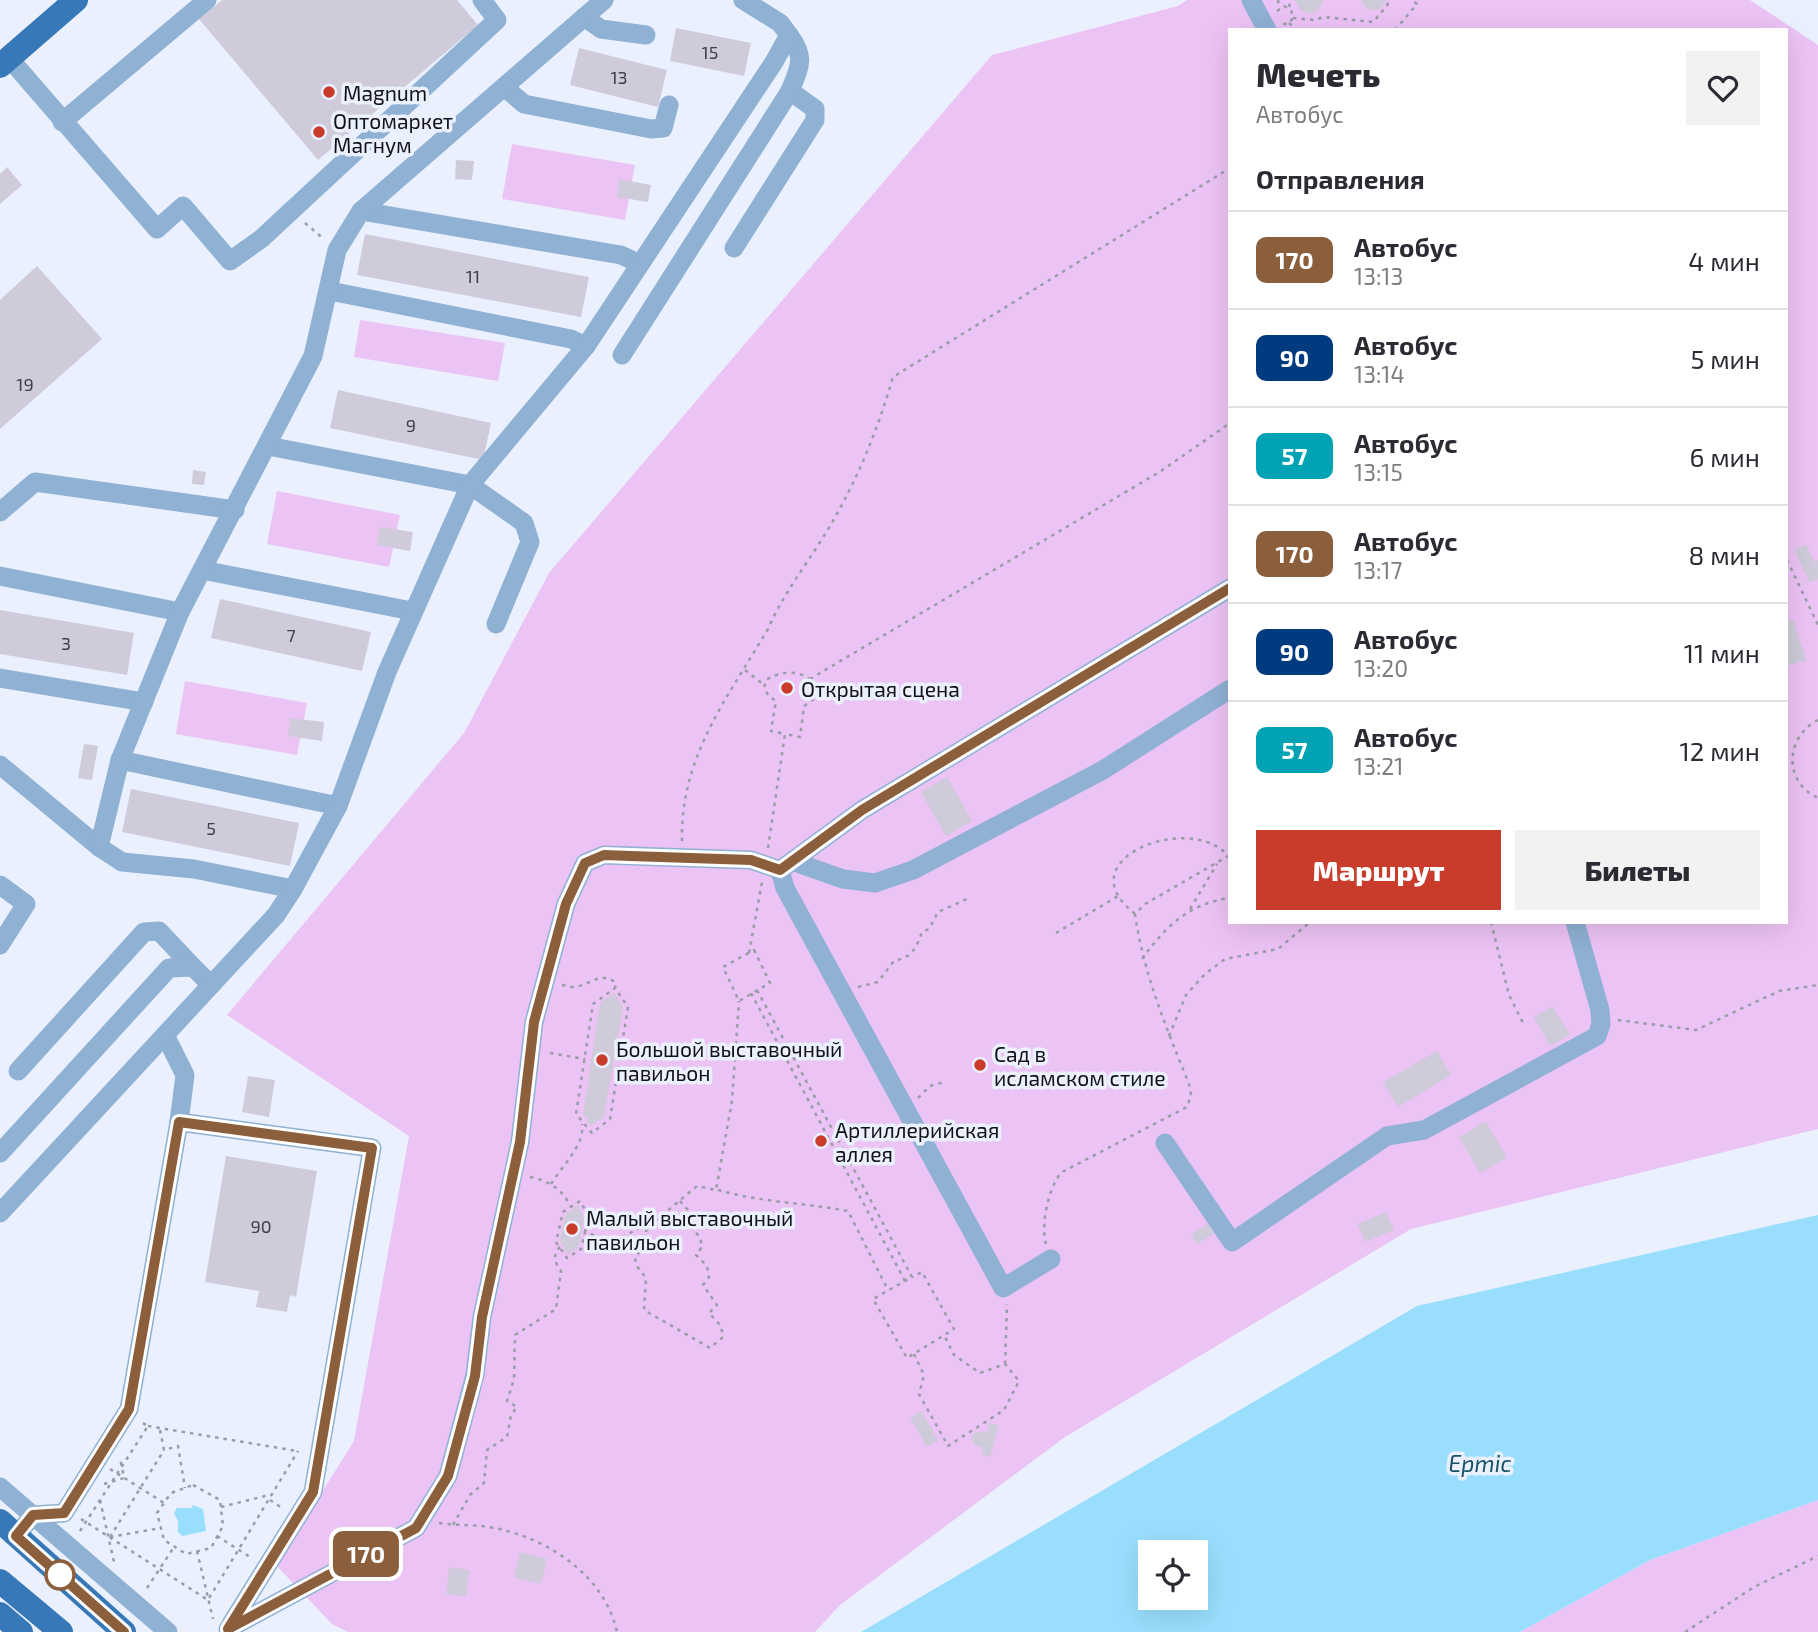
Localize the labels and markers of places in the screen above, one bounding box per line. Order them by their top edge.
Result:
place label: Magnum [343,80,427,105]
marker: Magnum [321,84,337,100]
place label: Оптомаркет Магнум [333,108,453,158]
marker: Оптомаркет Магнум [311,124,327,140]
place label: Открытая сцена [801,676,960,701]
marker: Открытая сцена [779,680,795,696]
place label: Большой выставочный павильон [616,1036,842,1085]
place label: Сад в исламском стиле [994,1041,1166,1090]
marker: Большой выставочный павильон [594,1052,610,1068]
marker: Сад в исламском стиле [972,1057,988,1073]
place label: Артиллерийская аллея [835,1117,999,1166]
marker: Артиллерийская аллея [813,1133,829,1149]
place label: Малый выставочный павильон [586,1205,793,1254]
marker: Малый выставочный павильон [564,1221,580,1237]
unlabelled marker [45,1560,75,1590]

